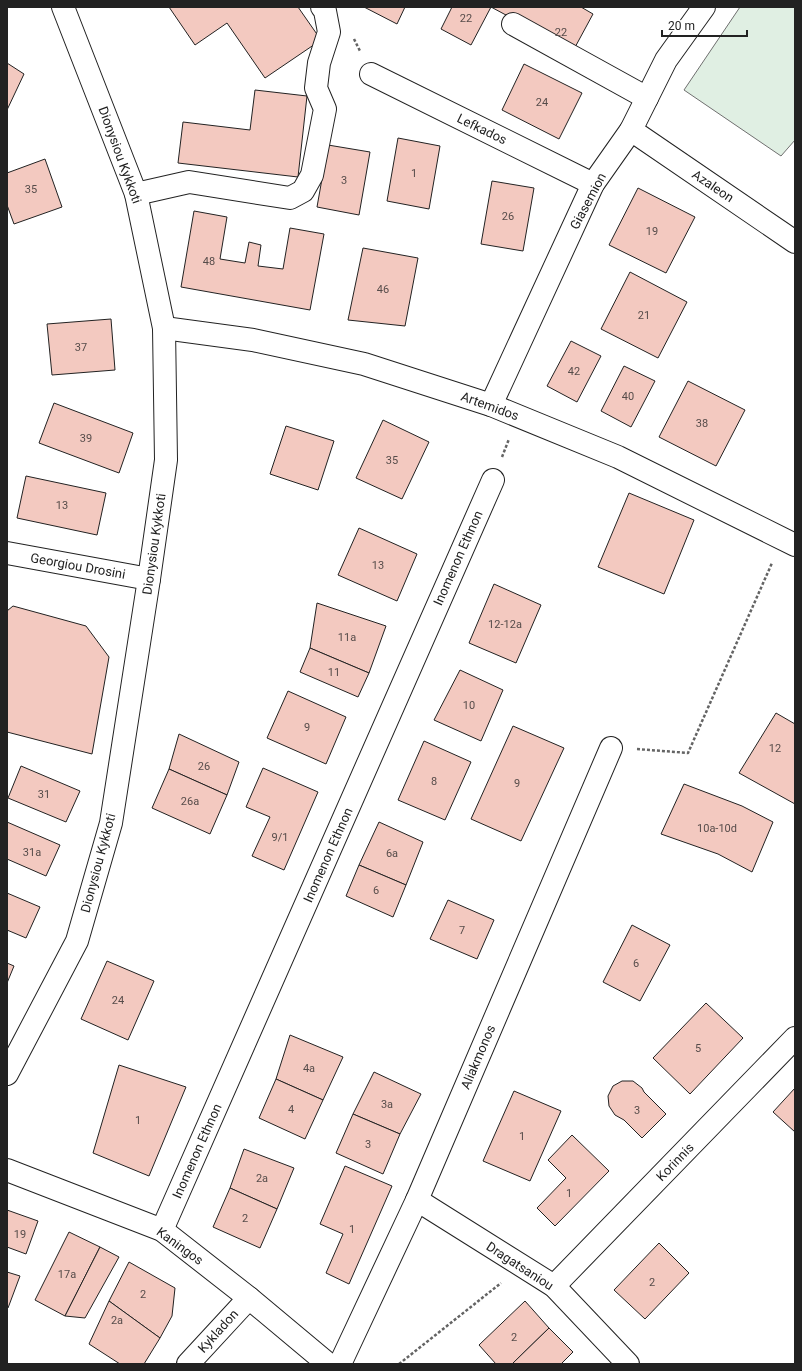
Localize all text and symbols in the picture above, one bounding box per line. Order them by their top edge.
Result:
house number: 22 [460,12,472,25]
scale bar [662,12,747,38]
text: 20 m [668,19,695,33]
house number: 22 [555,26,567,39]
house number: 24 [536,96,548,109]
street label: Dionysiou Kykkoti [95,104,145,206]
street label: Lefkados [455,111,510,148]
house number: 1 [411,167,417,180]
street label: Azaleon [689,167,737,205]
street label: Giasemion [567,170,609,232]
house number: 3 [341,174,347,187]
house number: 35 [25,183,37,196]
house number: 26 [502,210,514,223]
house number: 19 [646,225,658,238]
house number: 48 [203,255,215,268]
house number: 46 [377,283,389,296]
house number: 21 [638,309,650,322]
house number: 37 [75,341,87,354]
house number: 42 [568,365,580,378]
street label: Artemidos [459,389,521,423]
house number: 40 [622,390,634,403]
house number: 38 [696,417,708,430]
house number: 39 [80,432,92,445]
house number: 35 [386,454,398,467]
street label: Dionysiou Kykkoti [139,492,169,596]
house number: 13 [56,499,68,512]
street label: Inomenon Ethnon [430,508,486,608]
street label: Georgiou Drosini [29,550,127,582]
house number: 13 [372,559,384,572]
house number: 12-12a [488,618,522,631]
house number: 11a [338,631,356,644]
house number: 11 [328,666,340,679]
house number: 10 [463,699,475,712]
house number: 9 [304,721,310,734]
house number: 12 [769,742,781,755]
house number: 26 [198,760,210,773]
house number: 8 [431,775,437,788]
house number: 9 [514,777,520,790]
house number: 31 [38,788,50,801]
house number: 26a [181,795,199,808]
street label: Inomenon Ethnon [300,805,356,905]
street label: Dionysiou Kykkoti [78,812,118,914]
house number: 10a-10d [697,822,737,835]
house number: 9/1 [272,831,288,844]
house number: 31a [23,846,41,859]
house number: 6a [386,847,398,860]
house number: 6 [373,884,379,897]
house number: 7 [459,924,465,937]
house number: 6 [633,957,639,970]
house number: 24 [112,994,124,1007]
street label: Aliakmonos [458,1022,498,1092]
house number: 5 [695,1042,701,1055]
house number: 4a [303,1062,315,1075]
house number: 3a [381,1098,393,1111]
street label: Inomenon Ethnon [169,1101,225,1201]
house number: 4 [288,1103,294,1116]
house number: 3 [634,1104,640,1117]
house number: 1 [135,1114,141,1127]
house number: 1 [519,1130,525,1143]
house number: 3 [365,1138,371,1151]
street label: Korinnis [653,1140,697,1184]
house number: 2a [256,1172,268,1185]
house number: 1 [566,1187,572,1200]
house number: 2 [242,1212,248,1225]
house number: 1 [349,1223,355,1236]
street label: Kaningos [154,1224,207,1268]
house number: 19 [14,1228,26,1241]
street label: Dragatsaniou [484,1239,556,1293]
house number: 17a [58,1268,76,1281]
house number: 2 [649,1276,655,1289]
house number: 2 [140,1288,146,1301]
street label: Kykladon [195,1306,241,1356]
house number: 2a [111,1314,123,1327]
house number: 2 [511,1331,517,1344]

